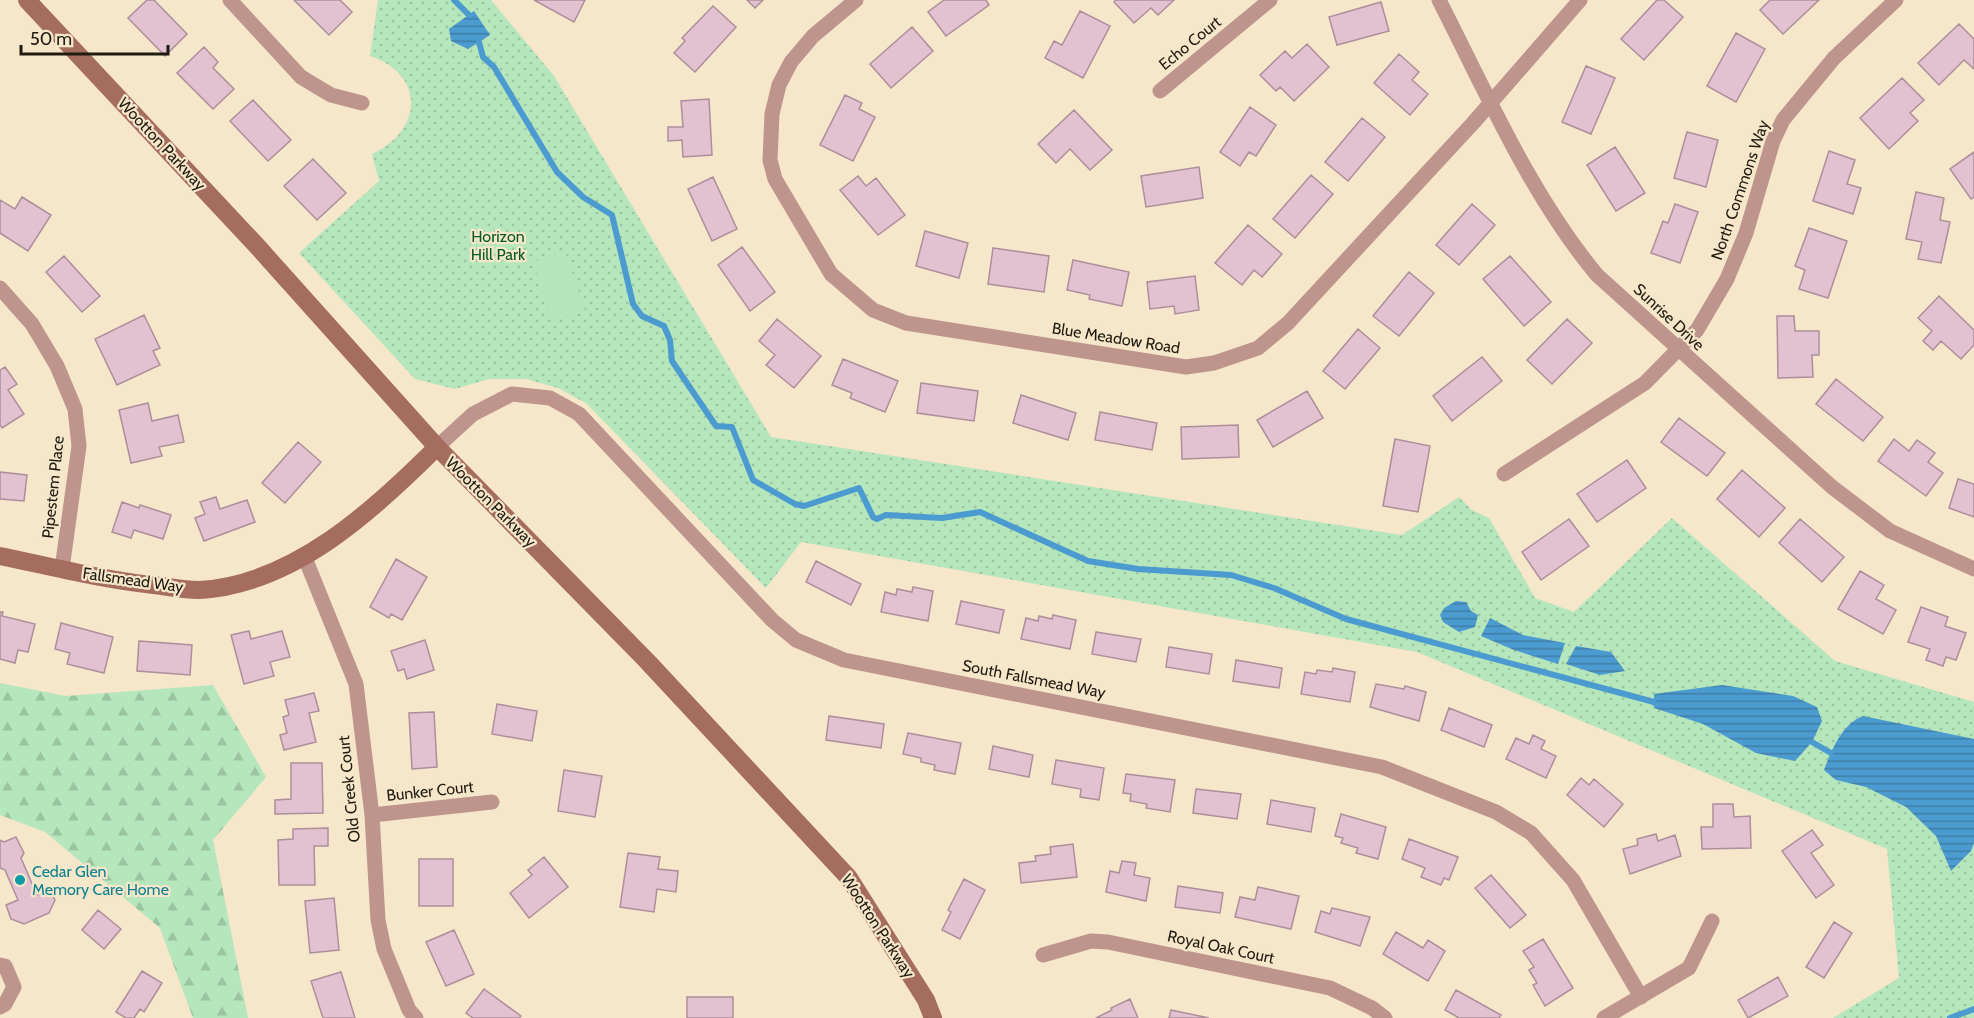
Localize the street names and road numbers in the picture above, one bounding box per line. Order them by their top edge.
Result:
street label: Echo Court [1155,12,1225,74]
street label: Wootton Parkway [114,94,210,194]
street label: North Commons Way [1707,117,1773,263]
street label: Sunrise Drive [1630,280,1708,354]
street label: Blue Meadow Road [1051,318,1181,358]
street label: Pipestem Place [38,435,68,539]
street label: Wootton Parkway [442,453,540,551]
street label: Fallsmead Way [81,564,185,596]
street label: South Fallsmead Way [961,656,1107,702]
street label: Old Creek Court [334,734,364,843]
street label: Bunker Court [385,777,475,805]
street label: Wootton Parkway [837,871,919,981]
street label: Royal Oak Court [1166,926,1277,968]

